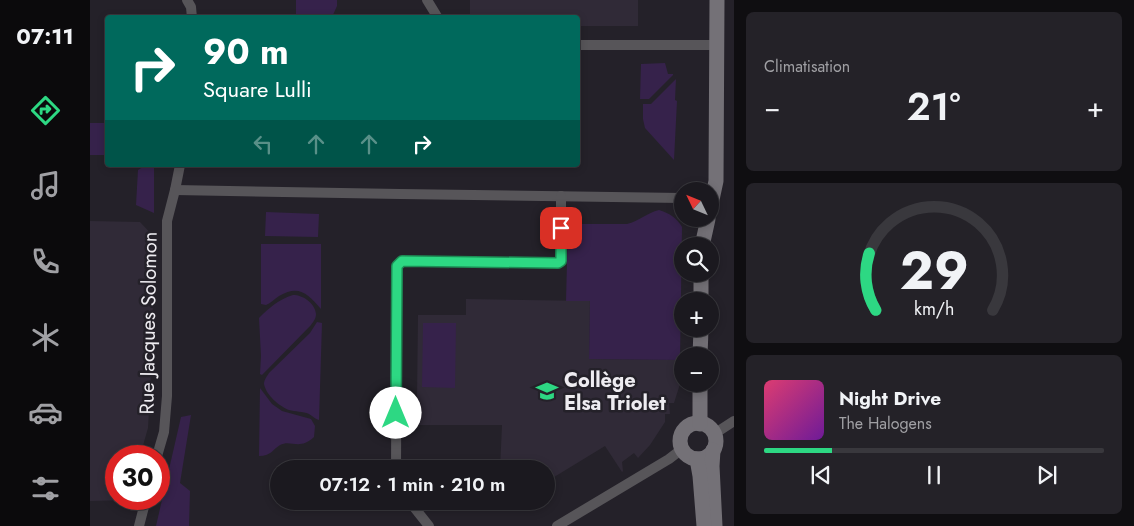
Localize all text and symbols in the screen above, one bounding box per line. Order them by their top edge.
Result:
text: 07:11 [16,20,74,52]
text: 90 m [203,27,289,77]
icon: right [120,35,185,100]
text: Climatisation [764,55,850,78]
text: Square Lulli [203,73,312,105]
text: 21° [907,79,960,134]
text: − [764,87,781,128]
text: + [1087,87,1104,128]
icon: directions [28,93,63,128]
icon: left [249,130,277,158]
icon: ahead [302,130,330,158]
icon: ahead [355,130,383,158]
icon: right [408,130,436,158]
icon: music [28,168,63,203]
north arrow [674,182,719,228]
map controls [674,182,719,392]
pin [540,207,582,249]
icon: arrive [547,214,575,242]
street label: Rue Jacques Solomon [132,231,165,415]
text: 29 [900,233,968,309]
button: search [674,237,719,282]
icon: phone [28,244,63,279]
button: + [674,292,719,337]
text: km/h [914,296,954,322]
icon: climate [28,320,63,355]
button: − [674,347,719,392]
place label: Collège Elsa Triolet [564,366,666,418]
school or university icon: Collège Elsa Triolet [534,378,560,404]
text: Night Drive [839,385,941,412]
position arrow [369,386,421,438]
icon: car [28,395,63,430]
text: The Halogens [839,412,932,435]
speed limit sign: 30 [105,445,170,510]
icon: previous [807,461,835,489]
icon: pause [920,461,948,489]
icon: next [1033,461,1061,489]
icon: filters [28,471,63,506]
text: 07:12 · 1 min · 210 m [320,471,505,498]

